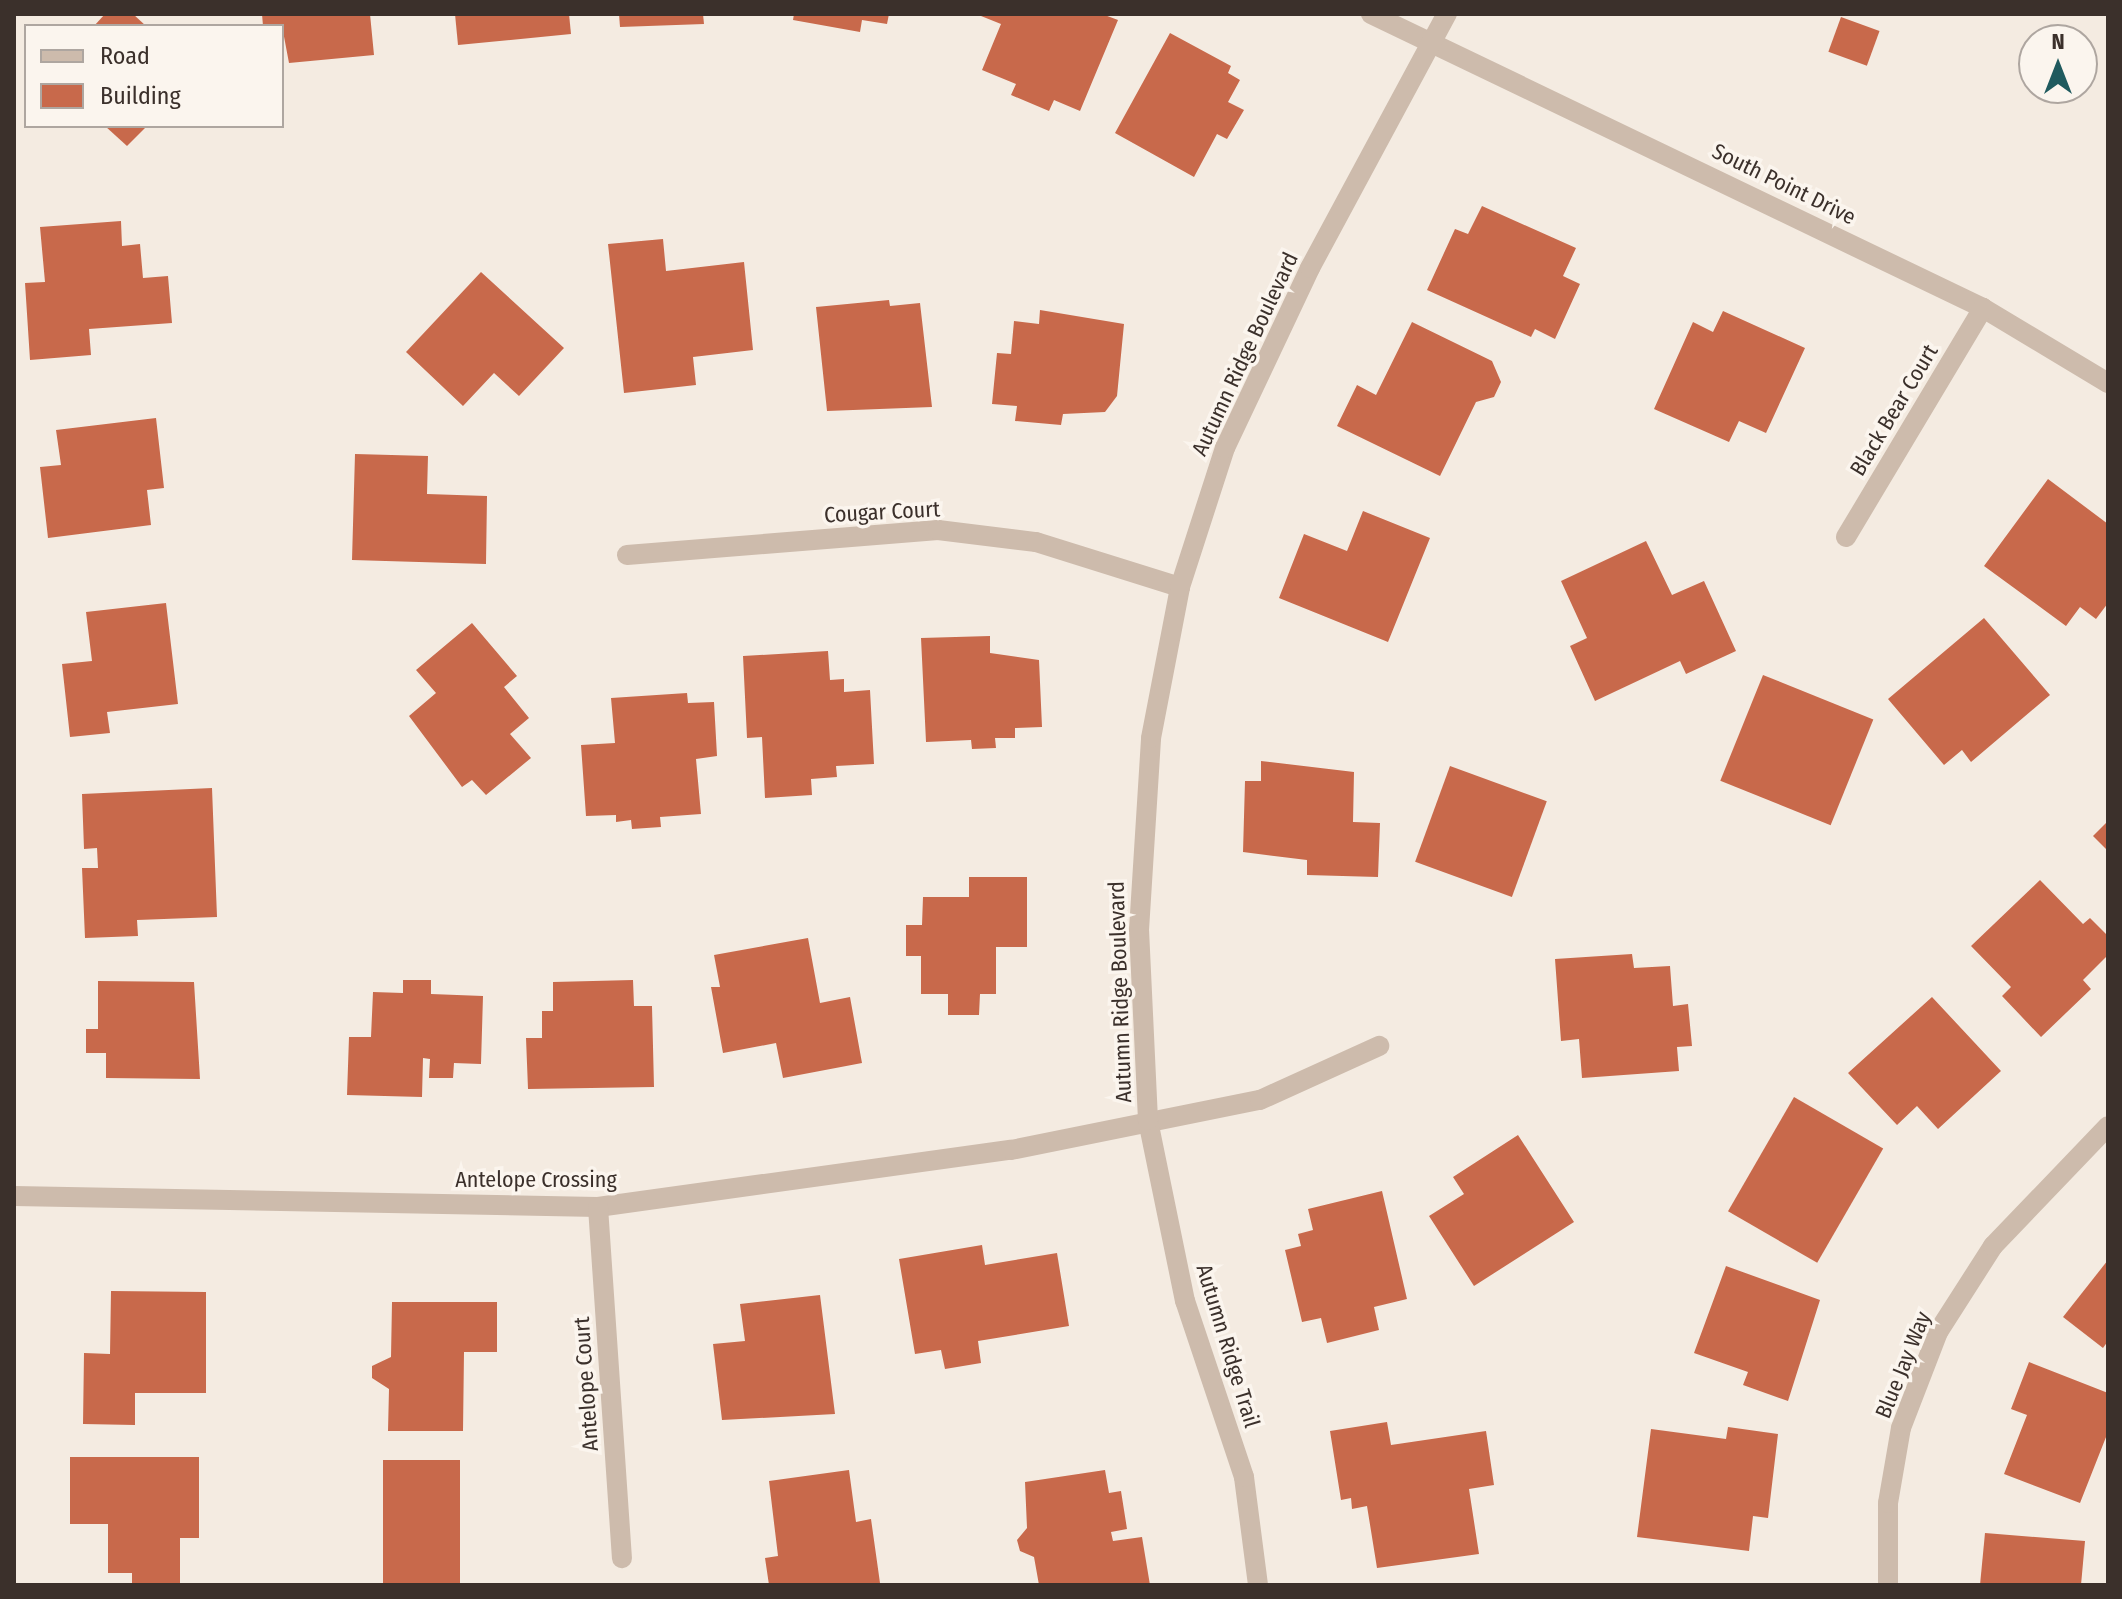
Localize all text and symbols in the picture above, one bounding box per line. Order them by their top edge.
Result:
legend [24,24,284,128]
north arrow [2018,24,2098,104]
text: N [2051,28,2065,55]
text: Road [100,42,150,70]
text: Building [100,82,181,110]
street label: South Point Drive [1708,138,1860,230]
street label: Autumn Ridge Boulevard [1186,248,1304,460]
street label: Black Bear Court [1844,340,1944,480]
street label: Cougar Court [823,496,941,528]
street label: Autumn Ridge Boulevard [1103,881,1137,1103]
street label: Antelope Crossing [455,1167,617,1193]
street label: Autumn Ridge Trail [1191,1261,1265,1431]
street label: Blue Jay Way [1870,1308,1936,1422]
street label: Antelope Court [568,1316,604,1452]

